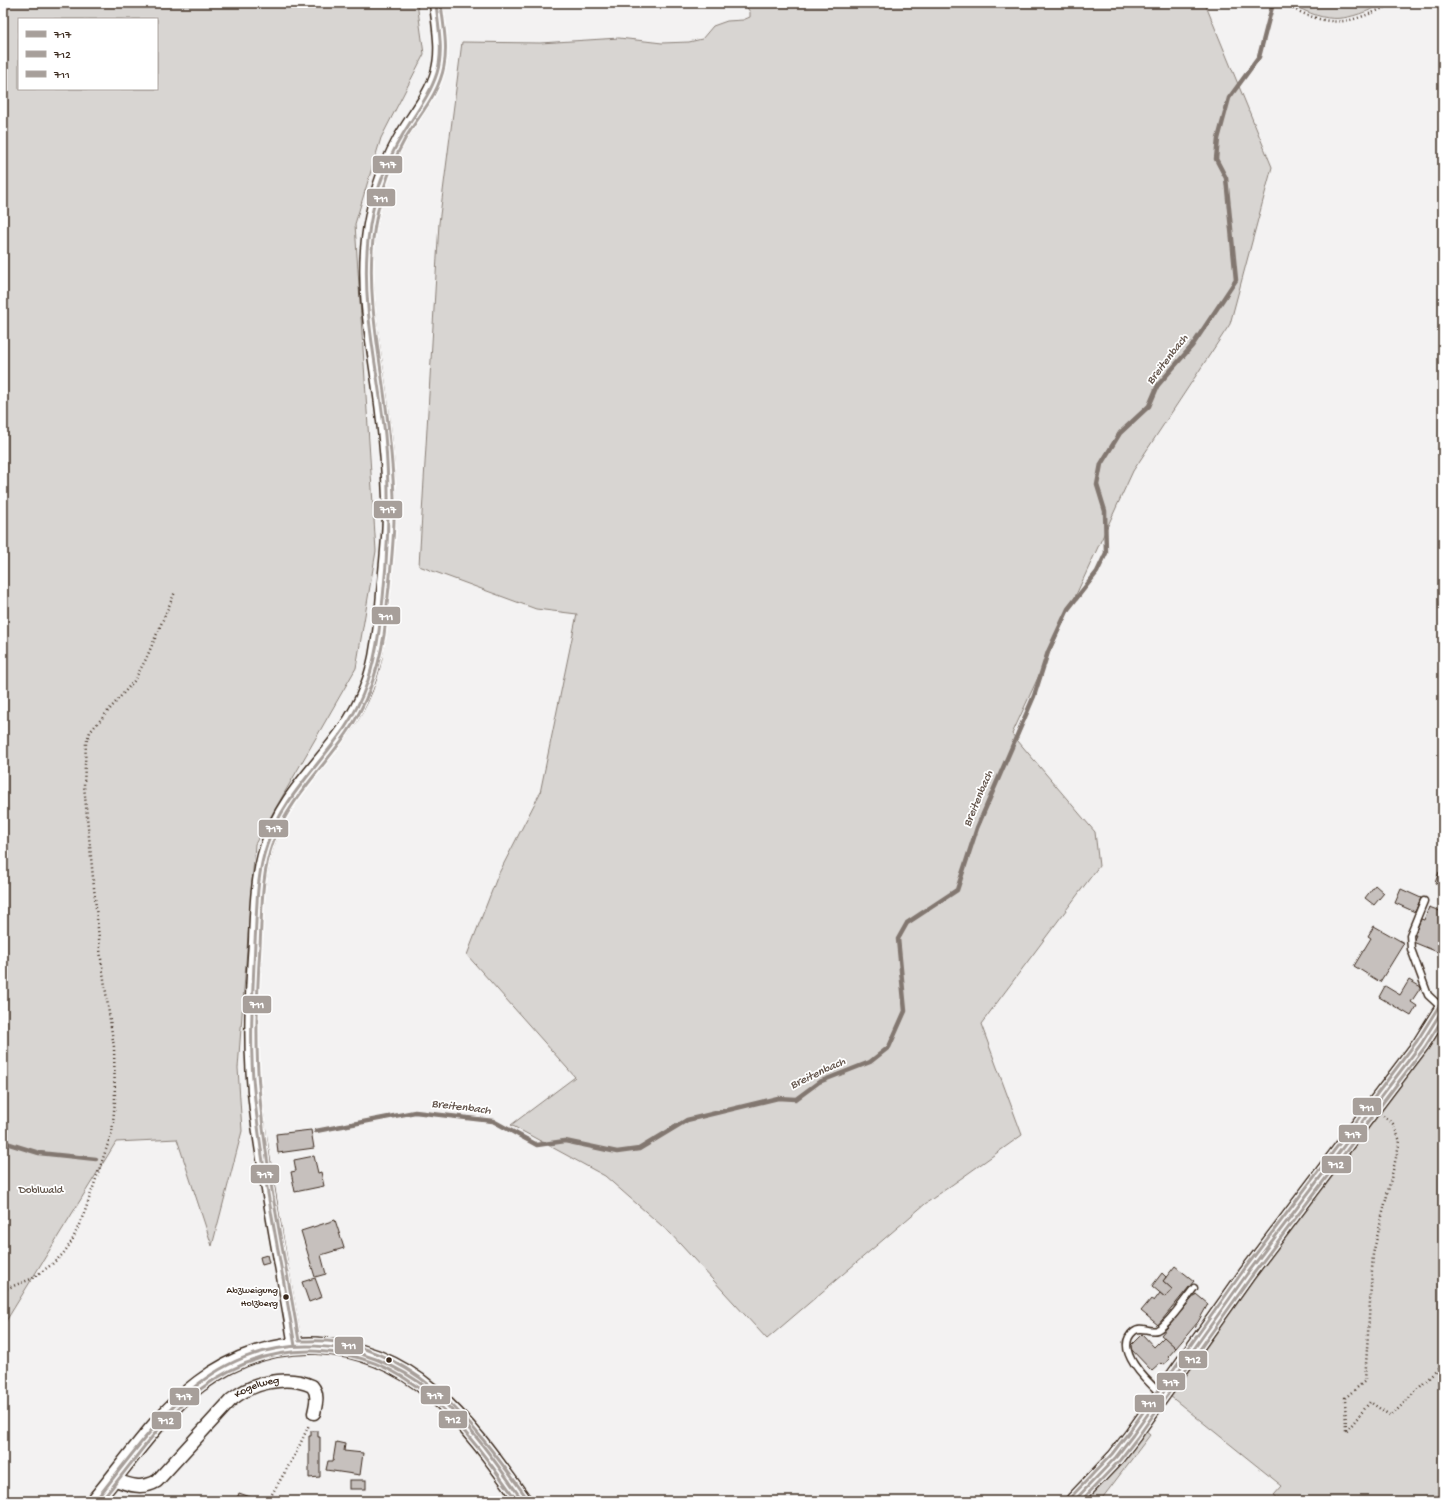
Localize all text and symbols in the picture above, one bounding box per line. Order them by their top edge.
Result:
legend [18,18,158,90]
text: 717 [53,29,72,43]
text: 712 [53,49,71,63]
text: 711 [53,69,70,83]
line badge: 717 [372,155,403,174]
text: 717 [379,160,397,172]
line badge: 711 [366,188,396,207]
text: 711 [373,194,388,206]
water label: Breitenbach [1144,332,1192,388]
line badge: 717 [373,500,403,519]
text: 717 [379,505,397,517]
line badge: 711 [371,606,401,625]
text: 711 [378,612,393,624]
water label: Breitenbach [961,768,997,829]
line badge: 717 [258,819,289,838]
text: 717 [265,824,283,836]
line badge: 711 [242,995,272,1014]
text: 711 [249,1000,264,1012]
water label: Breitenbach [788,1055,848,1093]
water label: Breitenbach [431,1097,492,1119]
line badge: 711 [1352,1097,1382,1116]
text: 711 [1359,1103,1374,1115]
line badge: 717 [1338,1124,1368,1143]
text: 717 [1344,1130,1362,1142]
line badge: 712 [1321,1155,1352,1174]
text: 712 [1327,1160,1344,1172]
line badge: 717 [250,1164,280,1184]
text: 717 [256,1170,274,1182]
park label: Doblwald [18,1185,65,1197]
place label: Abzweigung Holzberg [227,1285,278,1310]
marker: Abzweigung Holzberg [281,1292,291,1302]
line badge: 711 [334,1336,364,1355]
text: 711 [341,1341,356,1353]
line badge: 712 [1178,1350,1208,1369]
unlabelled marker [384,1355,394,1365]
text: 712 [1184,1355,1201,1367]
line badge: 717 [1156,1372,1186,1391]
street label: Kogelweg [233,1375,280,1401]
text: 717 [1162,1378,1180,1390]
line badge: 717 [420,1385,451,1405]
line badge: 717 [169,1387,200,1406]
text: 717 [426,1391,444,1403]
text: 717 [175,1392,193,1404]
line badge: 711 [1134,1394,1165,1413]
text: 711 [1141,1399,1156,1411]
line badge: 712 [438,1410,468,1429]
line badge: 712 [151,1411,182,1430]
text: 712 [444,1415,461,1427]
text: 712 [157,1416,174,1428]

